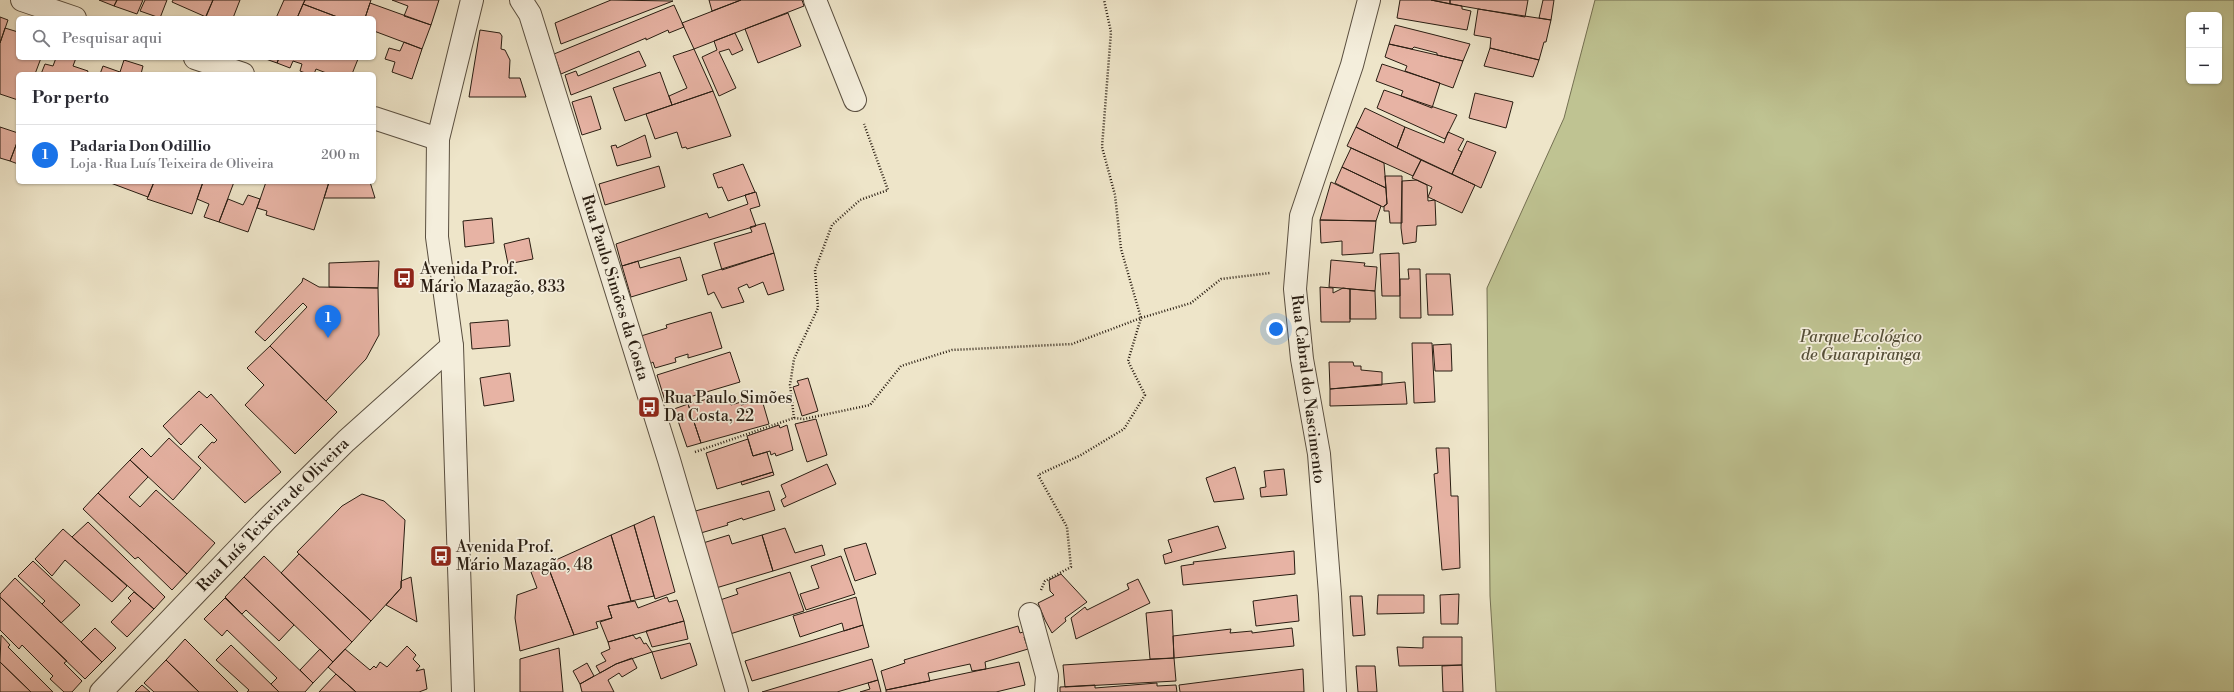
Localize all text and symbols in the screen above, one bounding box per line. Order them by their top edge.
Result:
map controls [2186,12,2222,84]
button: + [2186,12,2222,48]
search box [16,16,376,60]
icon: search [30,27,52,49]
text: Pesquisar aqui [62,29,162,48]
button: − [2186,48,2222,84]
text: Por perto [32,87,109,109]
text: Padaria Don Odillio [70,137,211,156]
text: 1 [42,147,48,163]
text: 200 m [321,147,360,163]
text: Loja · Rua Luís Teixeira de Oliveira [70,156,274,172]
street label: Rua Paulo Simões da Costa [577,192,654,384]
place label: Avenida Prof. Mário Mazagão, 833 [419,259,565,297]
bus stop icon: Avenida Prof. Mário Mazagão, 833 [391,265,417,291]
street label: Rua Cabral do Nascimento [1286,293,1330,485]
pin: 1 [315,305,341,338]
your location [1266,319,1286,339]
park label: Parque Ecológico de Guarapiranga [1799,327,1922,365]
place label: Rua Paulo Simões Da Costa, 22 [664,388,792,426]
bus stop icon: Rua Paulo Simões Da Costa, 22 [636,394,662,420]
street label: Rua Luís Teixeira de Oliveira [193,433,354,596]
place label: Avenida Prof. Mário Mazagão, 48 [455,537,593,575]
bus stop icon: Avenida Prof. Mário Mazagão, 48 [428,543,454,569]

